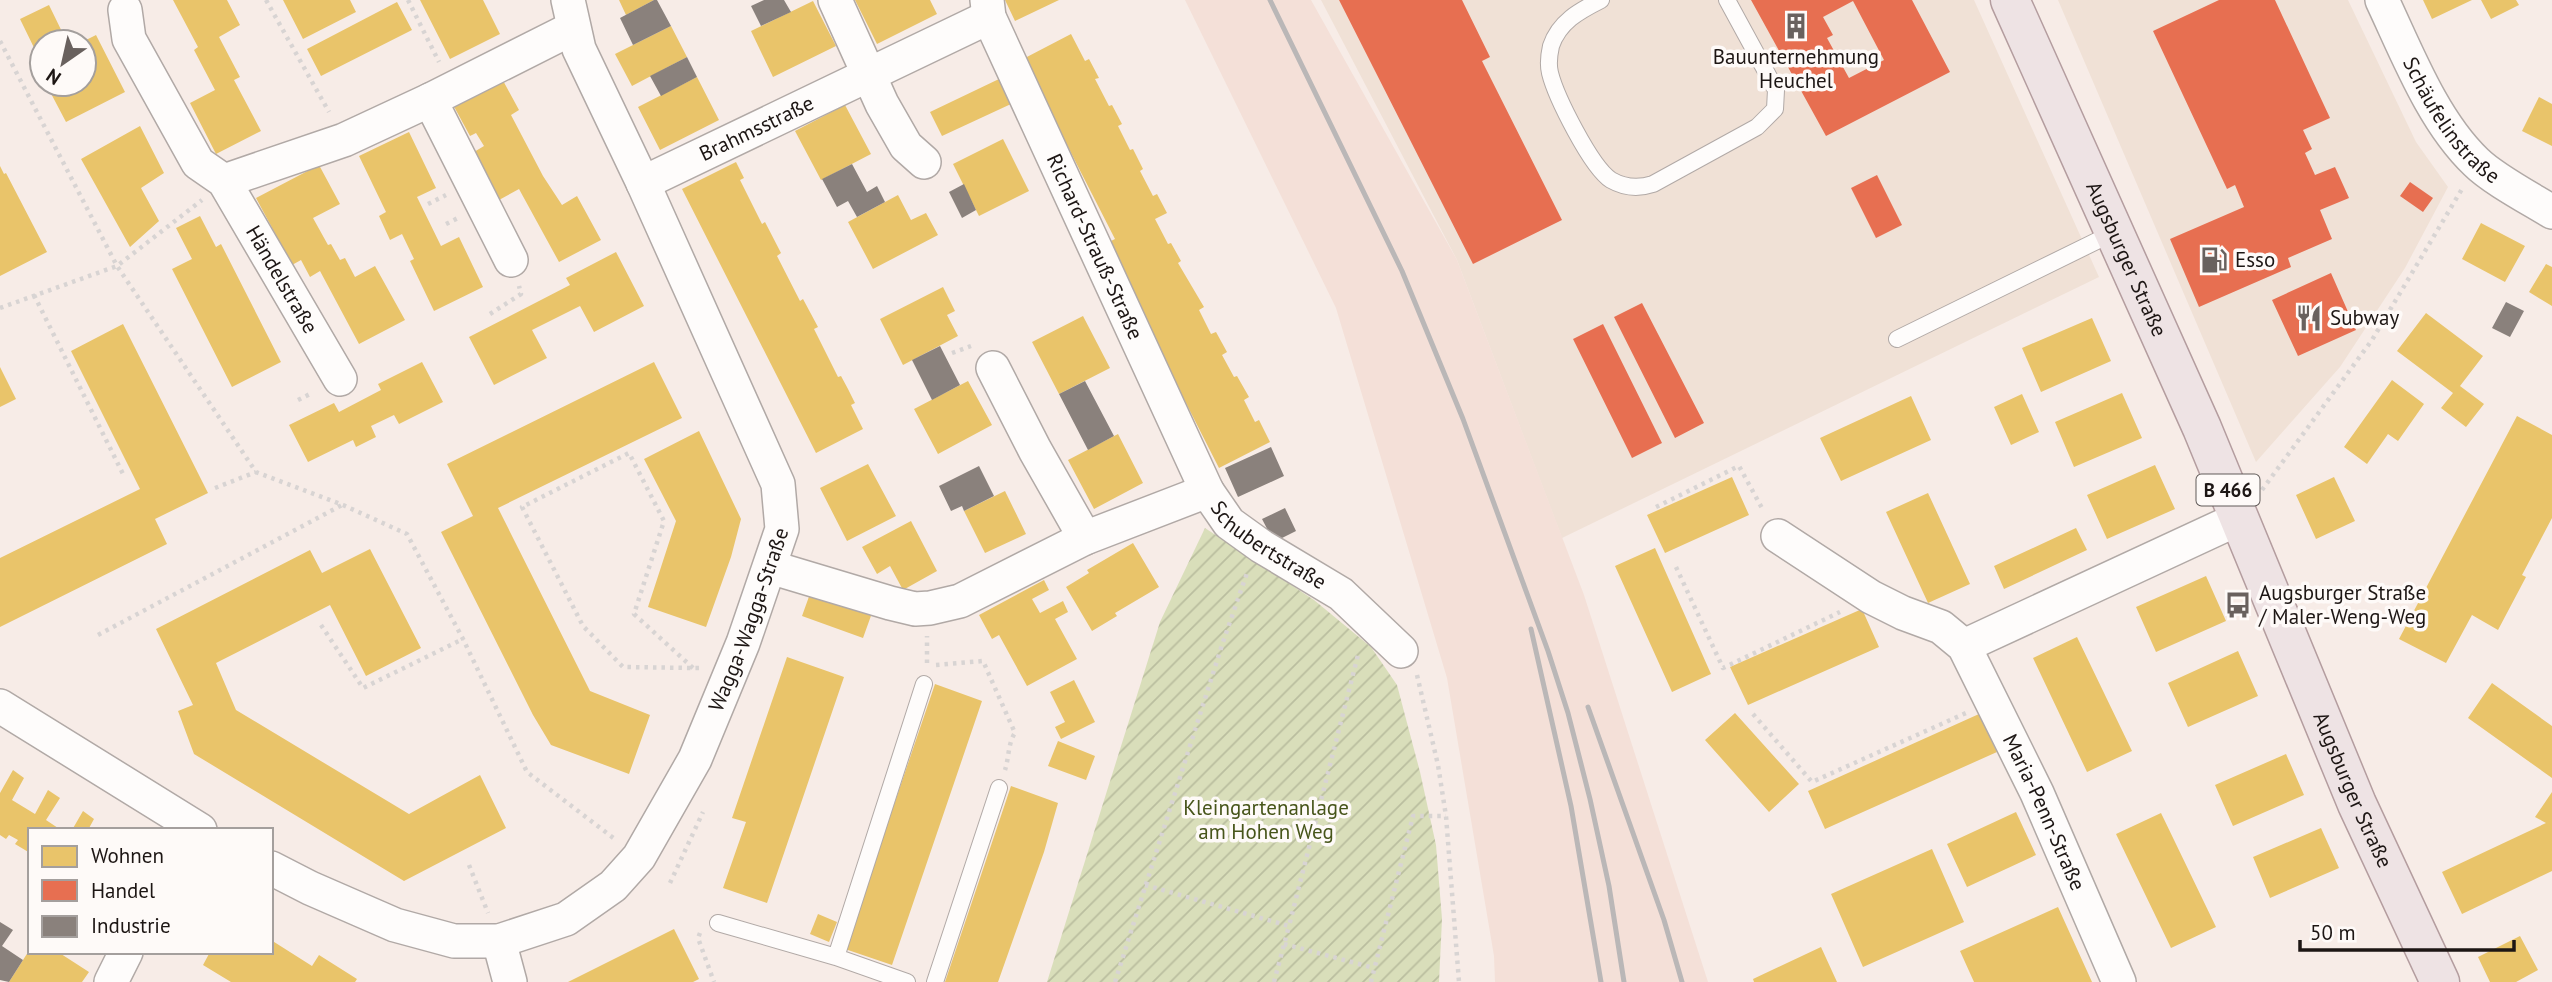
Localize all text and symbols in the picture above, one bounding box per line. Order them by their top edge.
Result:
building icon: Bauunternehmung Heuchel [1781,11,1811,41]
north arrow [28,28,98,98]
place label: Bauunternehmung Heuchel [1713,43,1879,94]
street label: Schäufelinstraße [2397,52,2505,189]
text: N [42,64,65,91]
street label: Brahmsstraße [695,89,818,167]
street label: Richard-Strauß-Straße [1041,149,1150,344]
street label: Augsburger Straße [2080,177,2173,341]
street label: Händelstraße [240,220,324,338]
fuel station icon: Esso [2199,245,2229,275]
place label: Esso [2235,246,2275,273]
restaurant icon: Subway [2294,303,2324,333]
place label: Subway [2330,304,2399,331]
road number: B 466 [2196,475,2260,505]
street label: Schubertstraße [1205,495,1331,595]
street label: Wagga-Wagga-Straße [702,524,794,715]
place label: Augsburger Straße / Maler-Weng-Weg [2258,579,2426,630]
bus stop icon: Augsburger Straße / Maler-Weng-Weg [2223,590,2253,620]
street label: Augsburger Straße [2307,708,2399,872]
street label: Maria-Penn-Straße [1997,729,2092,895]
park label: Kleingartenanlage am Hohen Weg [1183,794,1349,845]
legend [28,828,273,954]
text: Wohnen [91,842,164,869]
text: Handel [91,877,155,904]
scale bar [2300,908,2514,952]
text: Industrie [91,912,171,939]
text: 50 m [2310,919,2356,946]

